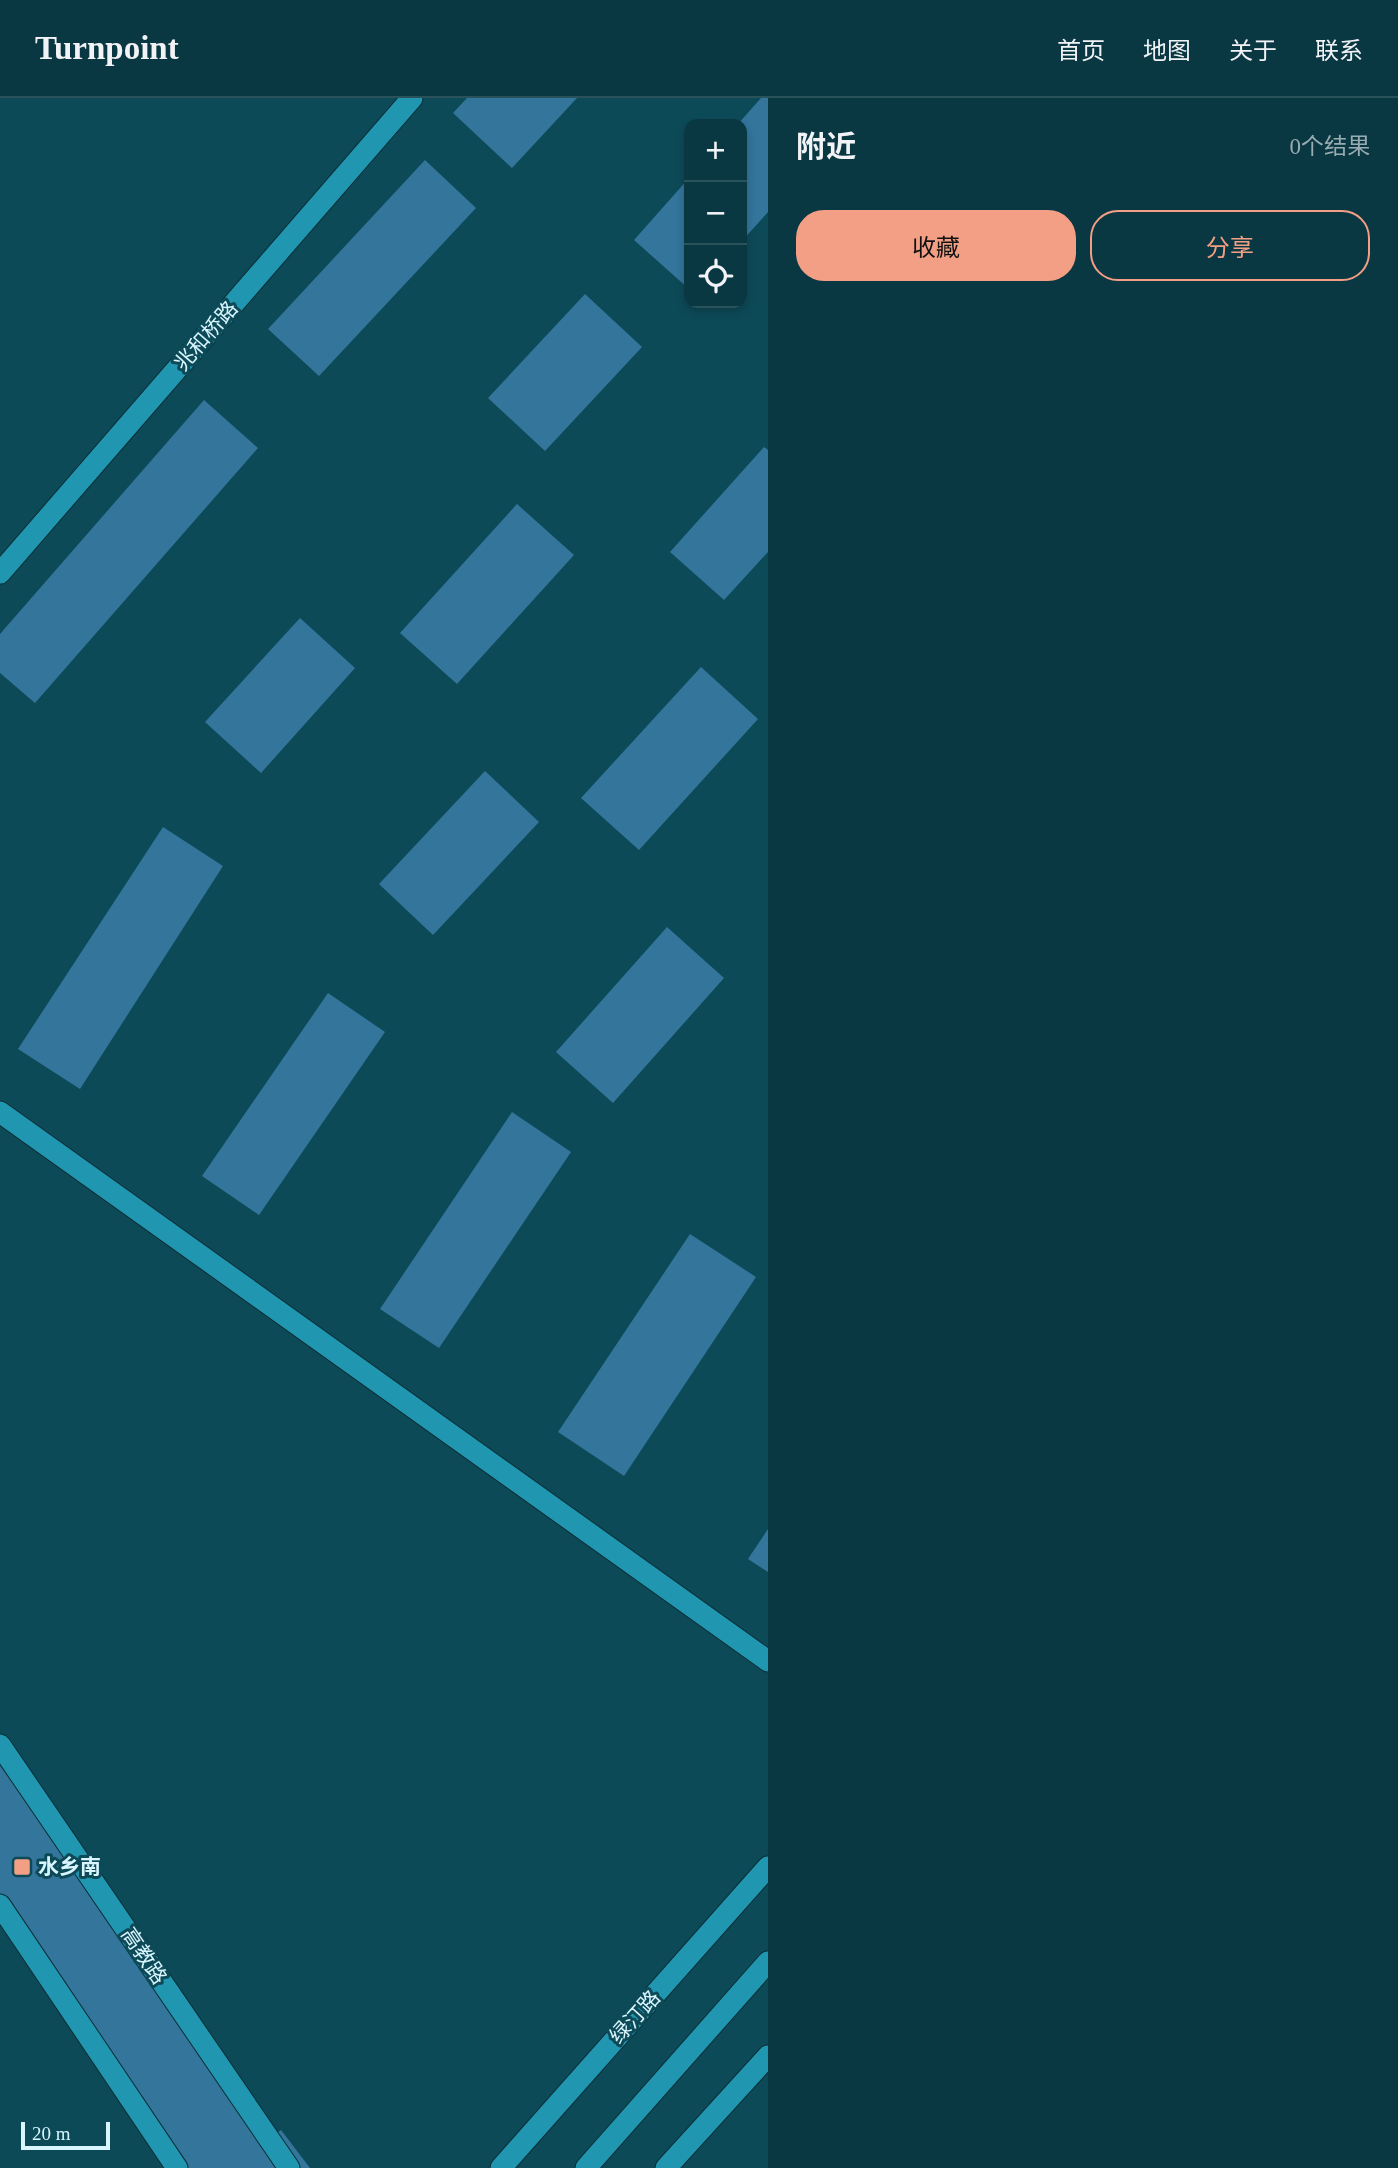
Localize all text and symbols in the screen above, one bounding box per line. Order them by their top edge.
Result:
text: Turnpoint [35,30,179,66]
text: 首页 [1057,38,1105,64]
text: 地图 [1143,38,1191,64]
text: 关于 [1229,38,1277,64]
text: 联系 [1315,38,1363,64]
map controls [684,119,747,308]
button: + [684,119,747,182]
text: 附近 [796,130,856,163]
text: 0个结果 [1290,134,1370,159]
button: − [684,182,747,245]
button: 收藏 [796,210,1076,281]
button: 分享 [1090,210,1370,281]
button: locate [684,245,747,308]
street label: 兆和桥路 [169,296,243,376]
place label: 水乡南 [38,1855,101,1879]
marker: 水乡南 [12,1857,32,1877]
street label: 高教路 [116,1923,172,1989]
street label: 绿汀路 [605,1986,665,2048]
scale bar [21,2119,110,2151]
text: 20 m [32,2123,71,2144]

